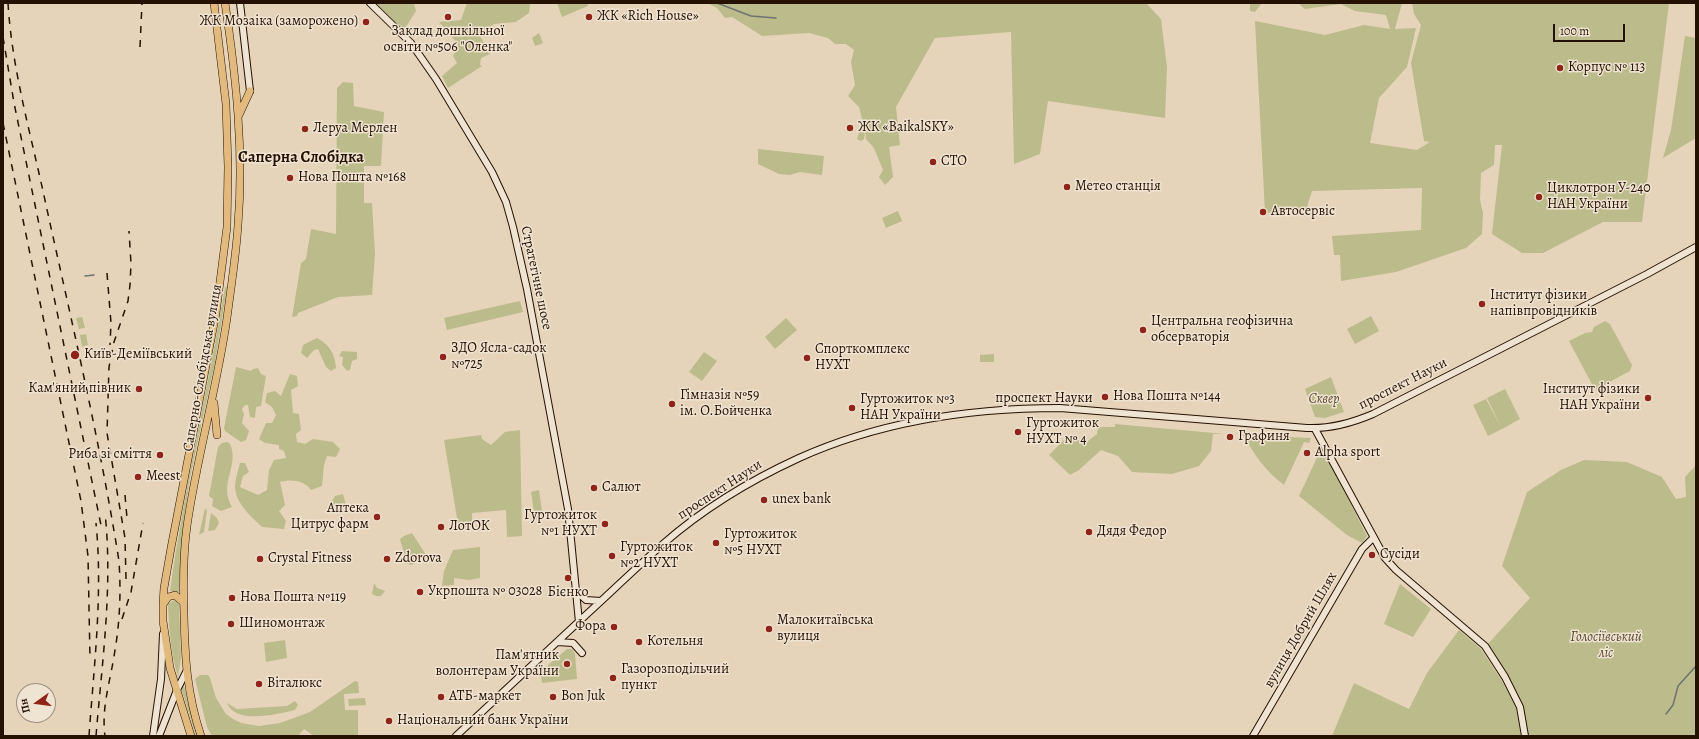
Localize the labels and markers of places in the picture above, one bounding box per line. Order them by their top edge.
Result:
place label: ЖК «Rich House» [597,9,699,25]
marker: Заклад дошкільної освіти №506 "Оленка" [443,12,453,22]
marker: ЖК «Rich House» [584,12,594,22]
place label: ЖК Мозаіка (заморожено) [200,14,358,30]
marker: ЖК Мозаіка (заморожено) [361,17,371,27]
place label: Заклад дошкільної освіти №506 "Оленка" [384,24,512,56]
place label: Корпус № 113 [1568,60,1645,76]
marker: Корпус № 113 [1555,63,1565,73]
place label: ЖК «BaikalSKY» [858,120,954,136]
place label: Леруа Мерлен [313,121,398,137]
marker: ЖК «BaikalSKY» [845,123,855,133]
marker: Леруа Мерлен [300,124,310,134]
place label: СТО [941,154,967,170]
marker: СТО [928,157,938,167]
place label: Нова Пошта №168 [298,170,406,186]
marker: Нова Пошта №168 [285,173,295,183]
place label: Метео станція [1075,179,1161,195]
place label: Циклотрон У-240 НАН України [1547,181,1651,214]
marker: Метео станція [1062,182,1072,192]
marker: Циклотрон У-240 НАН України [1534,192,1544,202]
place label: Автосервіс [1271,204,1335,220]
marker: Автосервіс [1258,207,1268,217]
place label: Інститут фізики напівпровідників [1490,288,1597,320]
marker: Інститут фізики напівпровідників [1477,299,1487,309]
place label: Центральна геофізична обсерваторія [1151,314,1293,346]
marker: Центральна геофізична обсерваторія [1138,325,1148,335]
place label: ЗДО Ясла-садок №725 [451,341,546,374]
place label: Спорткомплекс НУХТ [815,342,910,374]
place label: Київ-Деміївський [84,347,192,363]
marker: Київ-Деміївський [69,349,81,361]
marker: ЗДО Ясла-садок №725 [438,352,448,362]
marker: Спорткомплекс НУХТ [802,353,812,363]
place label: Кам'яний півник [28,381,131,397]
place label: Інститут фізики НАН України [1543,382,1640,414]
marker: Кам'яний півник [134,384,144,394]
place label: Гімназія №59 ім. О.Бойченка [680,388,772,420]
place label: Нова Пошта №144 [1113,389,1221,405]
place label: Гуртожиток №3 НАН України [860,392,955,424]
marker: Нова Пошта №144 [1100,392,1110,402]
marker: Інститут фізики НАН України [1643,393,1653,403]
marker: Гімназія №59 ім. О.Бойченка [667,399,677,409]
marker: Гуртожиток №3 НАН України [847,403,857,413]
place label: Гуртожиток НУХТ № 4 [1026,416,1099,448]
marker: Гуртожиток НУХТ № 4 [1013,427,1023,437]
place label: Графиня [1238,429,1290,445]
marker: Графиня [1225,432,1235,442]
place label: Alpha sport [1315,445,1380,461]
place label: Риба зі сміття [68,447,152,463]
marker: Alpha sport [1302,448,1312,458]
marker: Риба зі сміття [155,450,165,460]
place label: Meest [146,469,180,485]
marker: Meest [133,472,143,482]
place label: Салют [602,480,641,496]
marker: Салют [589,483,599,493]
place label: unex bank [772,492,831,508]
marker: unex bank [759,495,769,505]
place label: Аптека Цитрус фарм [291,501,369,534]
place label: Гуртожиток №1 НУХТ [524,508,597,540]
marker: Аптека Цитрус фарм [372,512,382,522]
place label: ЛотОК [449,519,490,535]
marker: Гуртожиток №1 НУХТ [600,519,610,529]
marker: ЛотОК [436,522,446,532]
place label: Дядя Федор [1097,524,1167,540]
place label: Гуртожиток №5 НУХТ [724,527,797,560]
marker: Дядя Федор [1084,527,1094,537]
marker: Гуртожиток №5 НУХТ [711,538,721,548]
place label: Гуртожиток №2 НУХТ [620,540,693,572]
place label: Сусіди [1380,547,1420,563]
marker: Сусіди [1367,550,1377,560]
place label: Crystal Fitness [268,551,352,567]
place label: Zdorova [395,551,442,567]
marker: Гуртожиток №2 НУХТ [607,551,617,561]
marker: Crystal Fitness [255,554,265,564]
marker: Zdorova [382,554,392,564]
marker: Бієнко [563,573,573,583]
place label: Укрпошта № 03028 [428,584,542,600]
place label: Бієнко [548,585,588,601]
marker: Укрпошта № 03028 [415,587,425,597]
place label: Нова Пошта №119 [240,590,346,606]
marker: Нова Пошта №119 [227,593,237,603]
place label: Малокитаївська вулиця [777,613,874,646]
place label: Шиномонтаж [239,616,325,632]
marker: Шиномонтаж [226,619,236,629]
place label: Фора [575,619,606,635]
marker: Фора [609,622,619,632]
marker: Малокитаївська вулиця [764,624,774,634]
place label: Котельня [647,634,703,650]
marker: Котельня [634,637,644,647]
place label: Пам'ятник волонтерам України [436,648,559,680]
marker: Пам'ятник волонтерам України [562,659,572,669]
place label: Газорозподільчий пункт [621,662,729,694]
marker: Газорозподільчий пункт [608,673,618,683]
place label: Віталюкс [267,676,322,692]
marker: Віталюкс [254,679,264,689]
place label: АТБ-маркет [449,689,521,705]
place label: Bon Juk [561,689,605,705]
marker: АТБ-маркет [436,692,446,702]
marker: Bon Juk [548,692,558,702]
place label: Національний банк України [397,713,568,729]
marker: Національний банк України [384,716,394,726]

